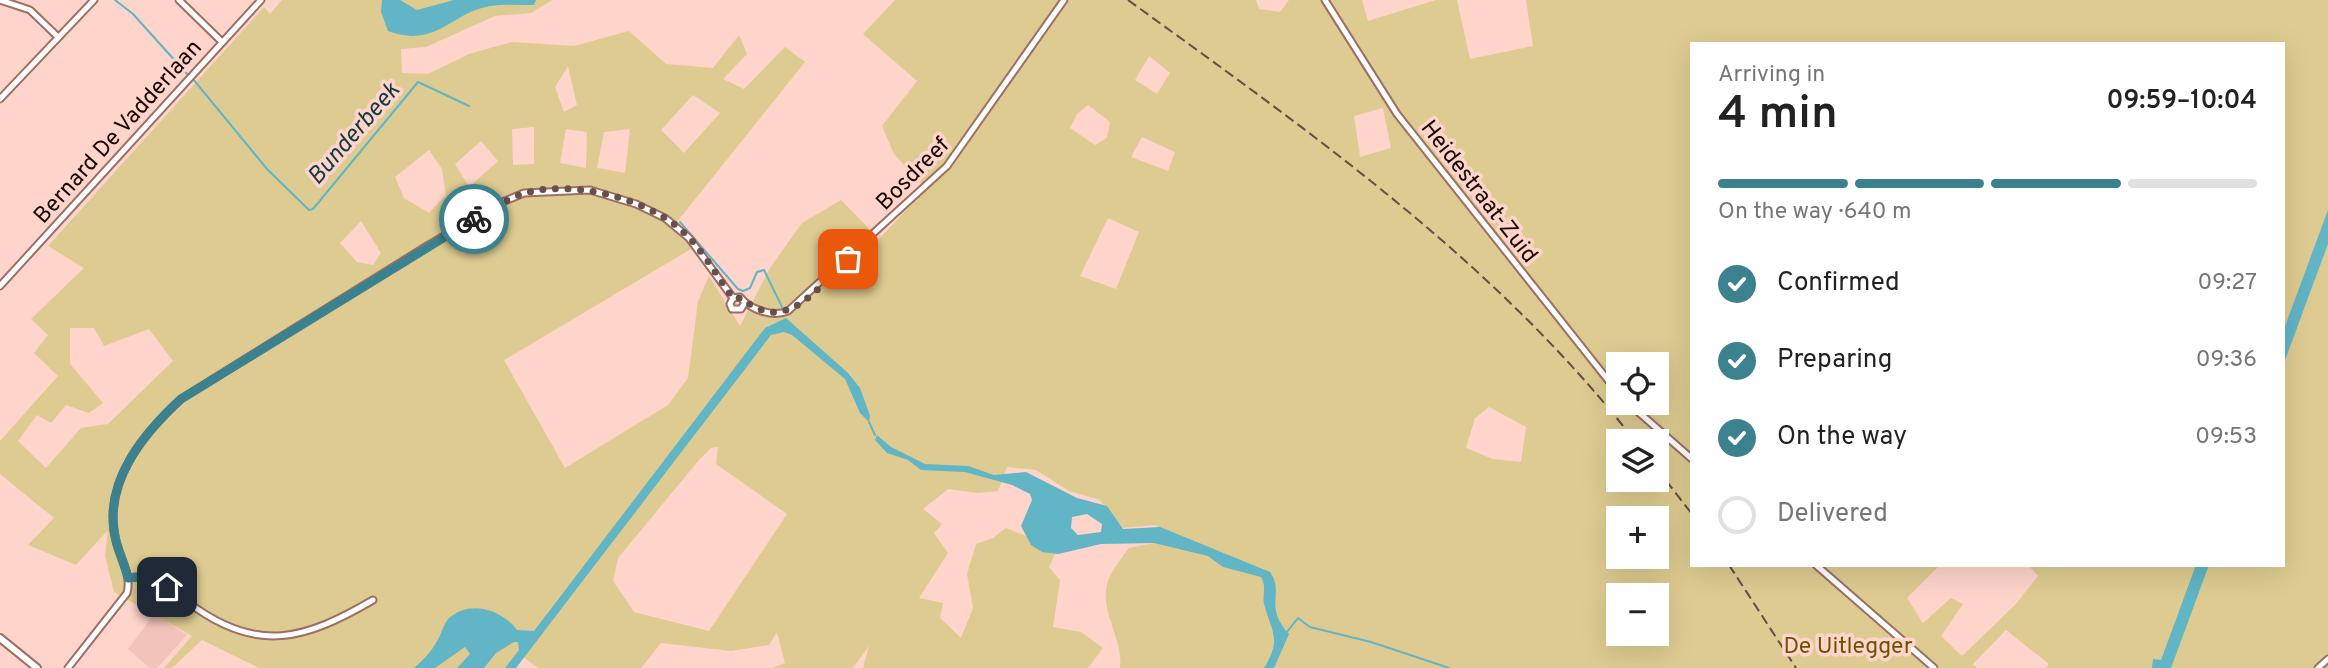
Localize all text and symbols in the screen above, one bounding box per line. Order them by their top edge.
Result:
street label: Bernard De Vadderlaan [28,35,209,231]
text: Arriving in [1718,61,1825,90]
water label: Bunderbeek [302,76,408,192]
text: 09:59–10:04 [2106,85,2257,118]
text: 4 min [1718,86,1838,145]
street label: Heidestraat-Zuid [1413,115,1543,270]
street label: Bosdreef [871,132,957,218]
courier [439,184,509,254]
text: On the way · 640 m [1718,198,1911,227]
icon: bike [455,200,493,238]
pin [818,229,878,289]
icon: bag [829,240,867,278]
icon: check [1718,265,1756,303]
text: Confirmed [1777,267,1900,300]
text: 09:27 [2197,269,2257,298]
icon: check [1718,342,1756,380]
text: Preparing [1777,344,1892,377]
text: 09:36 [2196,346,2257,375]
map controls [1606,352,1669,646]
button: locate [1606,352,1669,415]
icon: check [1718,419,1756,457]
text: On the way [1777,421,1907,454]
text: 09:53 [2195,423,2257,452]
button: layers [1606,429,1669,492]
text: Delivered [1777,498,1888,531]
button: + [1606,506,1669,569]
pin [137,557,197,617]
icon: home [148,568,186,606]
button: − [1606,583,1669,646]
park label: De Uitlegger [1783,633,1913,662]

